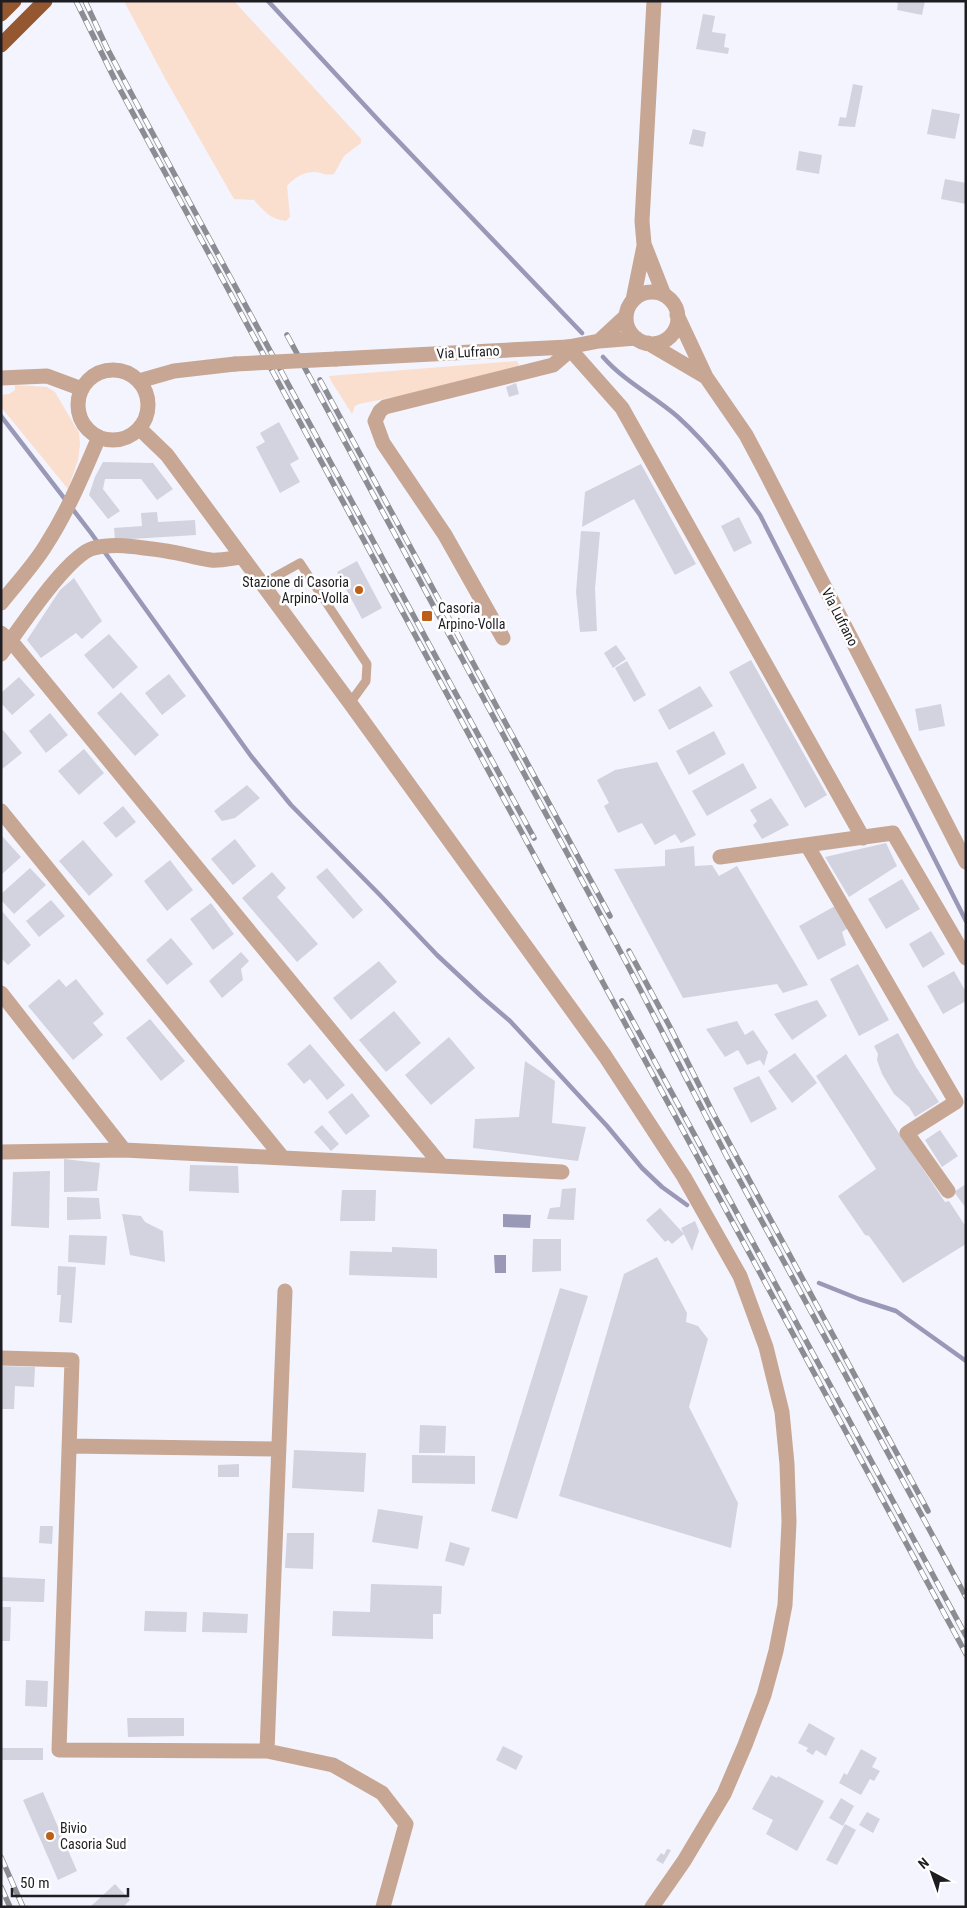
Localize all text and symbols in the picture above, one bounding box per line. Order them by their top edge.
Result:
street label: Via Lufrano [436,342,500,362]
place label: Stazione di Casoria Arpino-Volla [242,574,349,606]
marker: Stazione di Casoria Arpino-Volla [353,584,365,596]
street label: Via Lufrano [819,585,861,649]
place label: Casoria Arpino-Volla [438,600,505,632]
marker: Casoria Arpino-Volla [420,609,434,623]
place label: Bivio Casoria Sud [60,1820,126,1852]
marker: Bivio Casoria Sud [44,1830,56,1842]
north arrow [907,1848,957,1898]
text: N [915,1854,932,1872]
scale bar [12,1866,129,1898]
text: 50 m [20,1874,50,1892]

